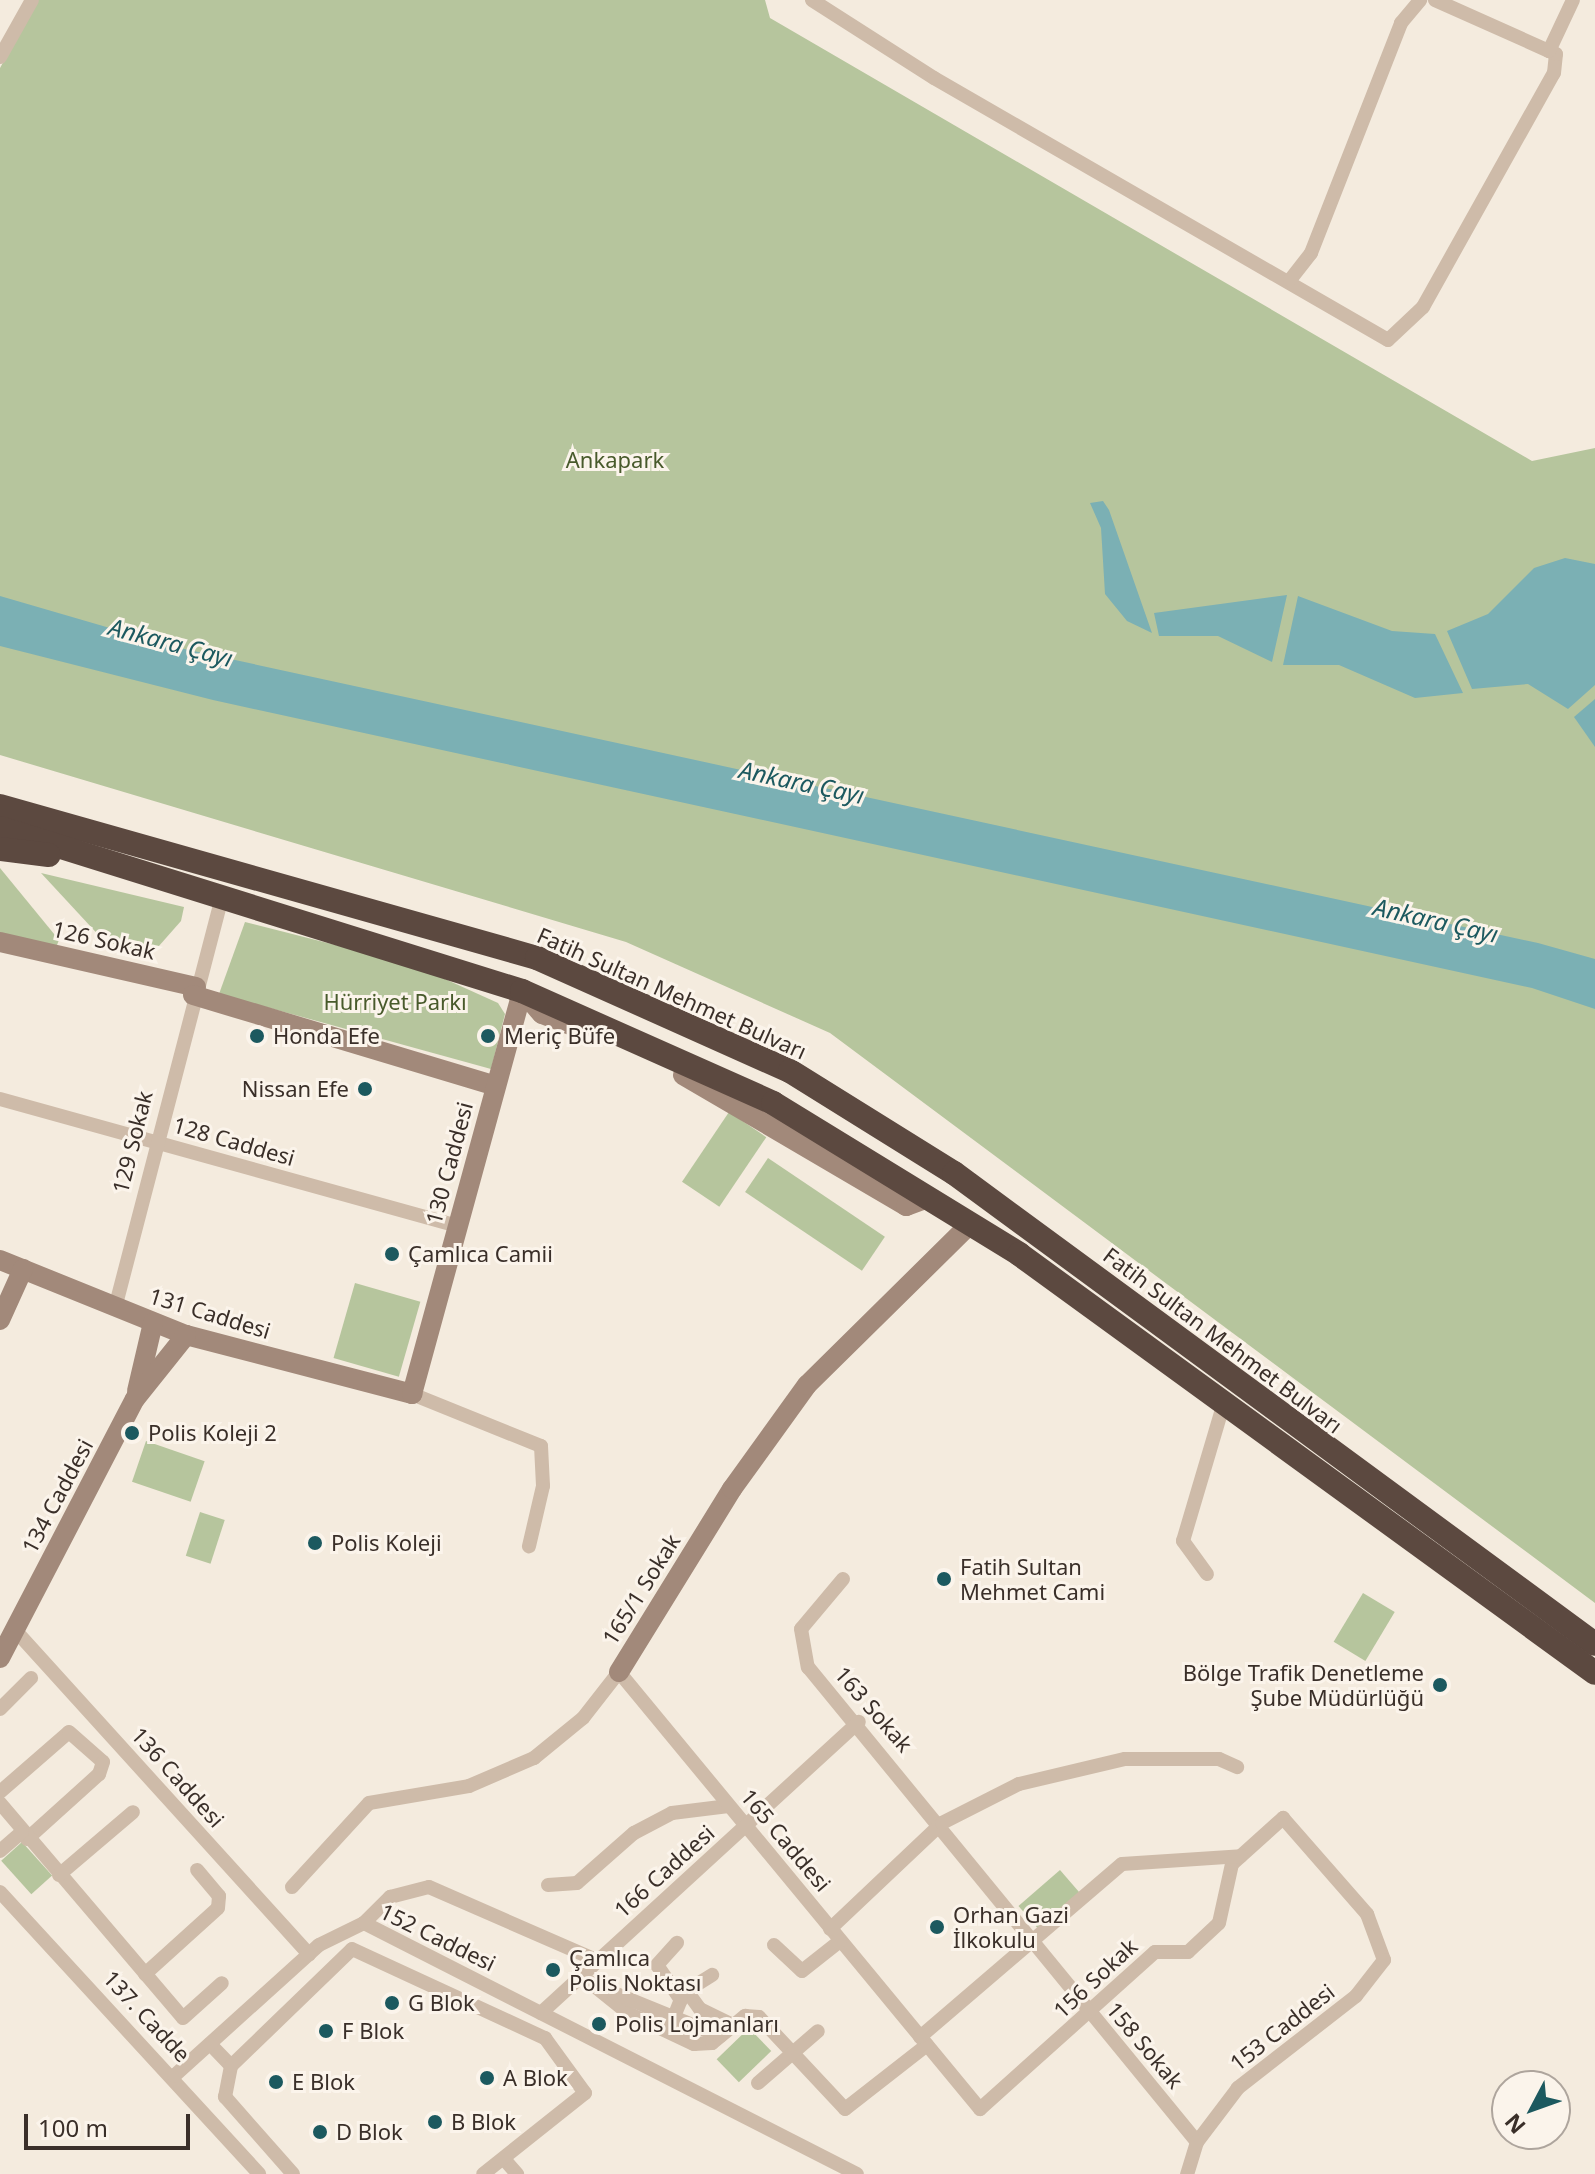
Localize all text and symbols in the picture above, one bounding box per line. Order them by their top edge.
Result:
park label: Ankapark [566,447,664,473]
water label: Ankara Çayı [106,612,236,672]
water label: Ankara Çayı [737,755,867,809]
water label: Ankara Çayı [1371,892,1501,948]
street label: 126 Sokak [50,915,158,965]
street label: Fatih Sultan Mehmet Bulvarı [533,922,811,1064]
park label: Hürriyet Parkı [323,989,467,1015]
place label: Honda Efe [273,1023,380,1049]
place label: Meriç Büfe [504,1023,615,1049]
marker: Honda Efe [248,1027,266,1045]
marker: Meriç Büfe [479,1027,497,1045]
place label: Nissan Efe [242,1076,349,1102]
marker: Nissan Efe [356,1080,374,1098]
street label: 129 Sokak [107,1088,157,1196]
street label: 130 Caddesi [420,1099,478,1227]
street label: 128 Caddesi [170,1111,298,1171]
place label: Çamlıca Camii [408,1241,553,1267]
street label: Fatih Sultan Mehmet Bulvarı [1098,1242,1348,1438]
marker: Çamlıca Camii [383,1245,401,1263]
street label: 131 Caddesi [146,1282,274,1344]
place label: Polis Koleji 2 [148,1420,277,1446]
marker: Polis Koleji 2 [123,1424,141,1442]
street label: 134 Caddesi [16,1434,98,1558]
street label: 165/1 Sokak [597,1529,685,1649]
place label: Polis Koleji [331,1530,442,1556]
marker: Polis Koleji [306,1534,324,1552]
place label: Fatih Sultan Mehmet Cami [960,1553,1105,1604]
marker: Fatih Sultan Mehmet Cami [935,1570,953,1588]
place label: Bölge Trafik Denetleme Şube Müdürlüğü [1183,1659,1424,1710]
street label: 163 Sokak [830,1661,918,1757]
marker: Bölge Trafik Denetleme Şube Müdürlüğü [1431,1676,1449,1694]
street label: 136 Caddesi [126,1722,230,1832]
street label: 165 Caddesi [736,1783,836,1897]
street label: 166 Caddesi [609,1819,719,1923]
street label: 152 Caddesi [376,1898,500,1976]
place label: Orhan Gazi İlkokulu [953,1901,1069,1952]
marker: Orhan Gazi İlkokulu [928,1918,946,1936]
street label: 156 Sokak [1048,1933,1142,2023]
place label: Çamlıca Polis Noktası [569,1944,702,1996]
marker: Çamlıca Polis Noktası [544,1961,562,1979]
street label: 137. Cadde [98,1965,196,2067]
street label: 153 Caddesi [1224,1978,1340,2076]
place label: G Blok [408,1990,475,2016]
marker: G Blok [383,1994,401,2012]
street label: 158 Sokak [1101,1996,1189,2094]
place label: Polis Lojmanları [615,2011,779,2037]
marker: Polis Lojmanları [590,2015,608,2033]
place label: F Blok [342,2018,404,2044]
marker: F Blok [317,2022,335,2040]
place label: A Blok [503,2065,568,2091]
place label: E Blok [292,2069,355,2095]
marker: A Blok [478,2069,496,2087]
north arrow [1491,2070,1571,2150]
marker: E Blok [267,2073,285,2091]
scale bar [28,2098,194,2148]
text: N [1497,2108,1532,2141]
place label: B Blok [451,2109,516,2135]
text: 100 m [38,2111,108,2144]
marker: B Blok [426,2113,444,2131]
place label: D Blok [336,2119,403,2145]
marker: D Blok [311,2123,329,2141]

